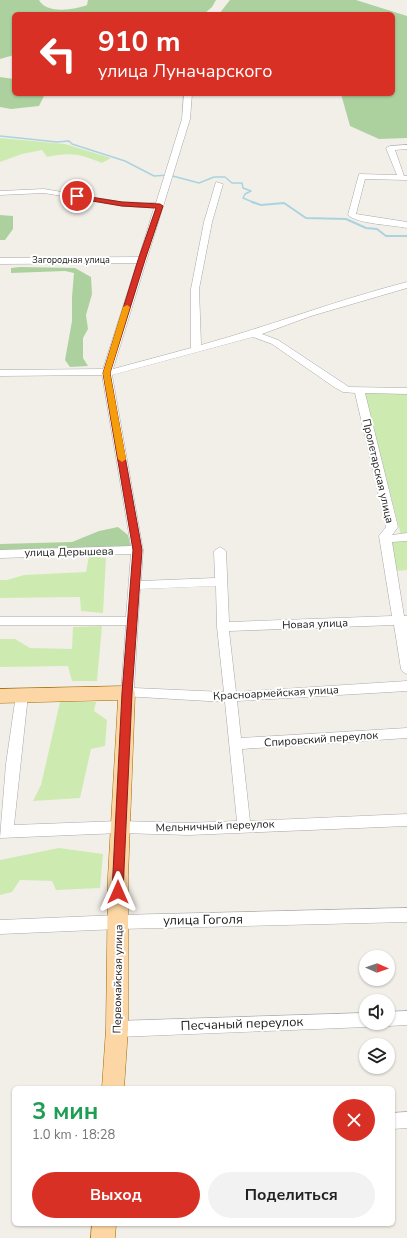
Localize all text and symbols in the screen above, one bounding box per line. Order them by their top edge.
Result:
text: 910 m [98,23,181,61]
icon: left [32,28,84,80]
text: улица Луначарского [98,59,272,83]
pin [60,179,94,213]
icon: arrive [66,185,88,207]
street label: Загородная улица [32,254,110,266]
street label: Пролетарская улица [359,417,397,525]
street label: улица Дерышева [24,544,114,560]
street label: Новая улица [282,615,348,633]
street label: Красноармейская улица [213,682,339,704]
street label: Спировский переулок [263,728,379,750]
street label: Мельничный переулок [155,816,275,836]
position arrow [97,871,139,913]
street label: улица Гоголя [163,910,243,930]
street label: Первомайская улица [110,924,126,1034]
north arrow [359,950,395,986]
map controls [359,950,395,1074]
button: sound [359,994,395,1030]
street label: Песчаный переулок [180,1013,304,1035]
button: layers [359,1038,395,1074]
text: 3 мин [32,1095,98,1127]
button: close [333,1099,375,1141]
text: 1.0 km · 18:28 [32,1126,115,1144]
button: Выход [32,1172,200,1218]
button: Поделиться [208,1172,375,1218]

